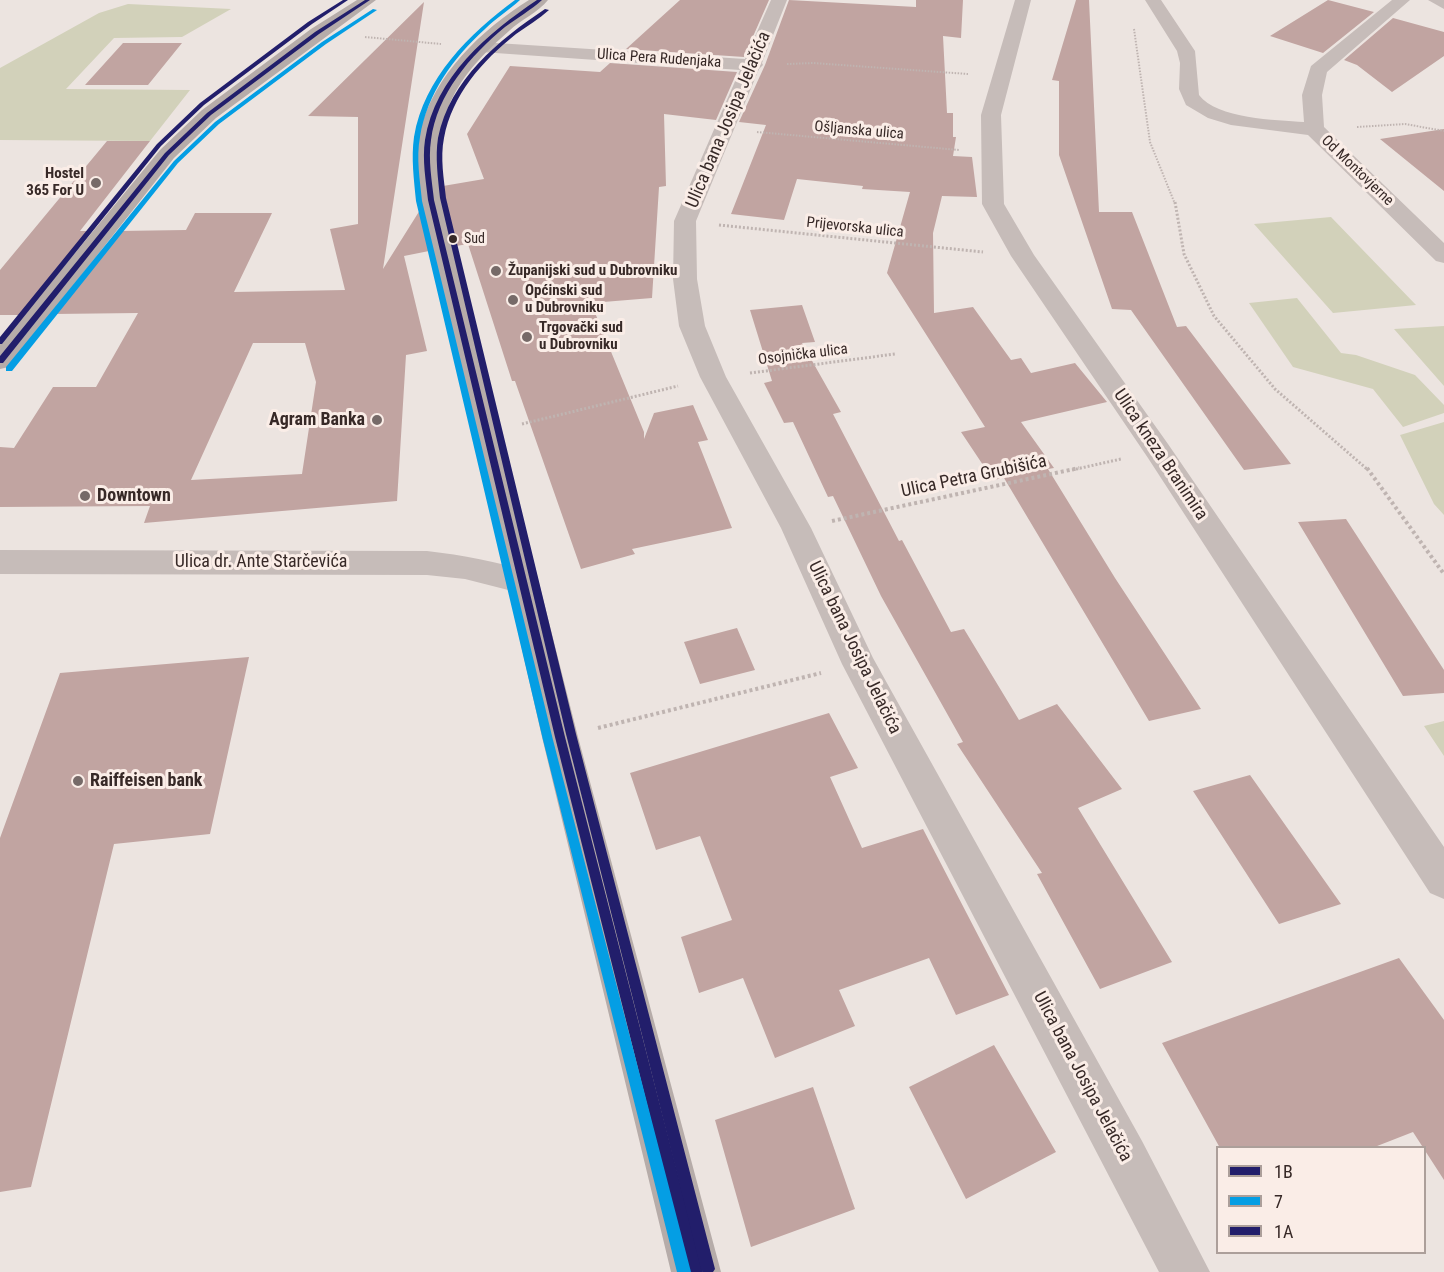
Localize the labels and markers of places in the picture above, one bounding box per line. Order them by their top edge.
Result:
place label: Hostel 365 For U [26,165,84,200]
marker: Hostel 365 For U [89,176,103,190]
place label: Sud [464,231,485,247]
marker: Sud [447,233,459,245]
place label: Županijski sud u Dubrovniku [508,262,677,280]
marker: Županijski sud u Dubrovniku [489,264,503,278]
place label: Općinski sud u Dubrovniku [525,282,604,317]
marker: Općinski sud u Dubrovniku [506,293,520,307]
place label: Trgovački sud u Dubrovniku [539,319,623,354]
marker: Trgovački sud u Dubrovniku [520,330,534,344]
place label: Agram Banka [269,409,365,431]
marker: Agram Banka [370,413,384,427]
place label: Downtown [97,485,171,507]
marker: Downtown [78,489,92,503]
place label: Raiffeisen bank [90,770,202,792]
marker: Raiffeisen bank [71,774,85,788]

